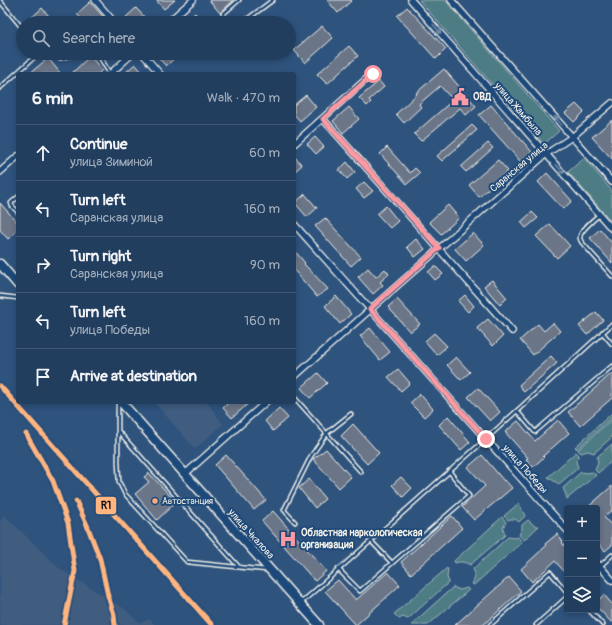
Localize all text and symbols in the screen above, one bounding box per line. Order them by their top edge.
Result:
search box [16,16,296,60]
one-way arrow [432,24,441,34]
icon: search [30,27,52,49]
text: Search here [62,29,135,48]
route start [364,65,382,83]
street label: улица Жамбыла [491,79,545,138]
public building icon: ОВД [450,87,470,107]
text: 6 min [32,88,73,109]
text: Walk · 470 m [207,90,280,106]
place label: ОВД [473,91,492,103]
one-way arrow [554,116,563,126]
text: Continue [70,135,128,154]
street label: Саранская улица [488,139,551,195]
icon: ahead [32,142,54,164]
text: 60 m [249,145,280,161]
text: улица Зиминой [70,154,153,170]
one-way arrow [555,164,564,175]
text: Turn left [70,191,126,210]
icon: left [32,198,54,220]
text: 160 m [244,201,280,217]
text: Саранская улица [70,210,163,226]
text: Turn right [70,247,131,266]
icon: right [32,254,54,276]
text: 90 m [250,257,280,273]
text: Саранская улица [70,266,163,282]
text: Turn left [70,303,126,322]
icon: left [32,310,54,332]
text: 160 m [244,313,280,329]
text: улица Победы [70,322,150,338]
icon: arrive [32,366,54,388]
text: Arrive at destination [70,367,197,386]
route end [477,430,495,448]
street label: улица Победы [499,441,550,496]
line badge: R1 [95,496,117,515]
marker: Автостанция [150,496,160,506]
place label: Автостанция [162,496,213,507]
text: R1 [101,499,111,512]
map controls [564,505,600,613]
button: + [564,505,600,541]
street label: улица Чкалова [225,506,277,562]
place label: Областная наркологическая организация [300,527,423,551]
hospital icon: Областная наркологическая организация [278,529,298,549]
button: − [564,541,600,577]
button: layers [564,577,600,613]

